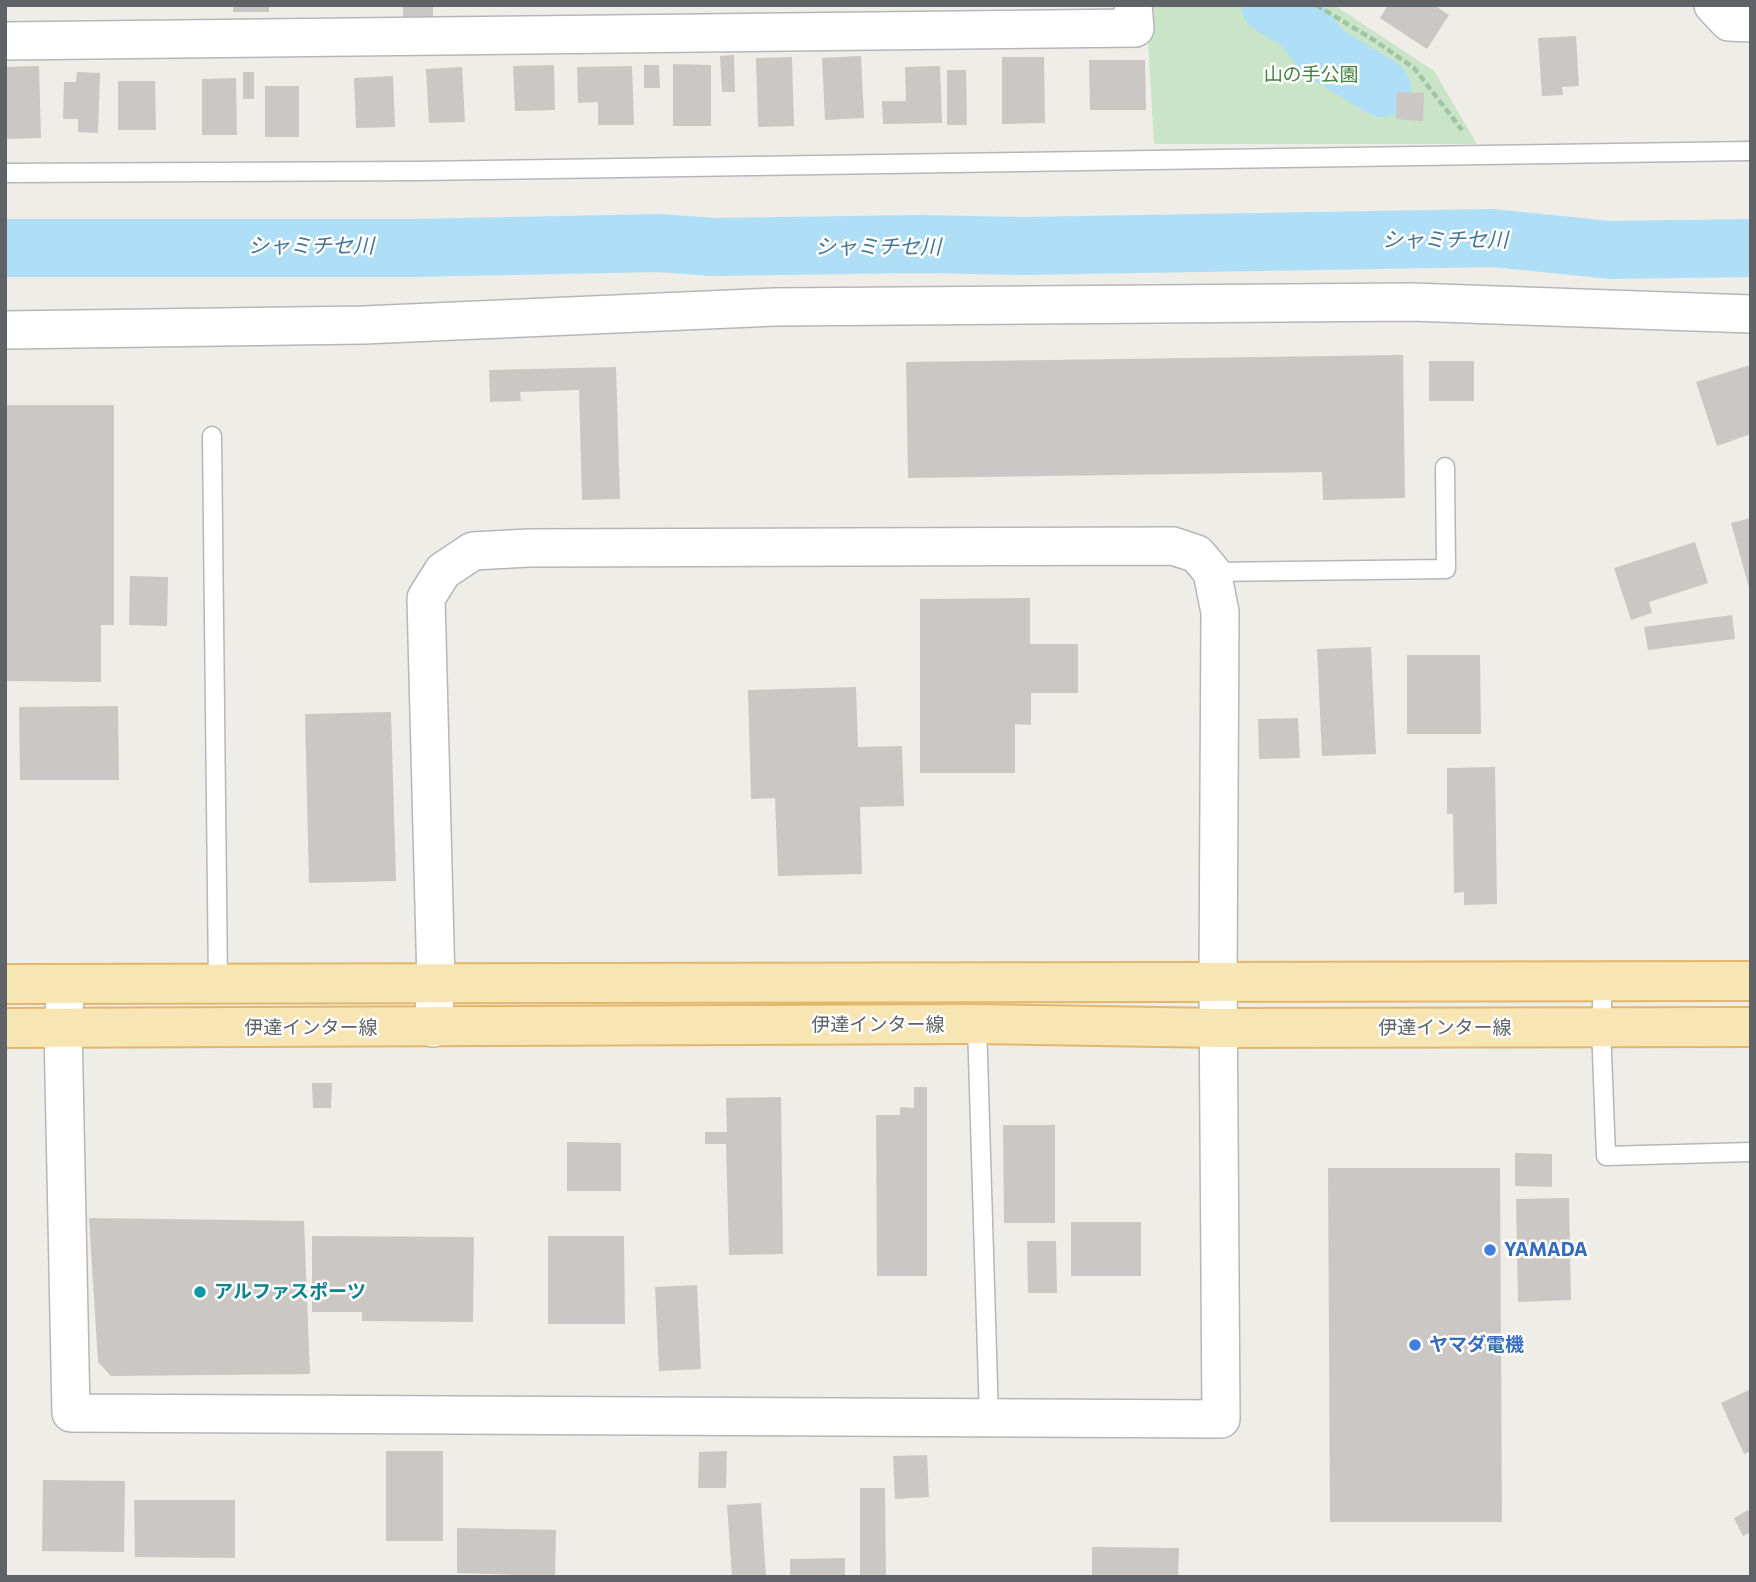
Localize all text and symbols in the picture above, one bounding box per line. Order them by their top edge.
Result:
park label: 山の手公園 [1264,64,1358,86]
water label: シャミチセ川 [1382,227,1508,253]
water label: シャミチセ川 [248,233,374,259]
water label: シャミチセ川 [815,234,941,260]
street label: 伊達インター線 [812,1014,944,1036]
street label: 伊達インター線 [245,1017,377,1039]
street label: 伊達インター線 [1379,1017,1511,1039]
place label: YAMADA [1504,1239,1588,1261]
marker: YAMADA [1482,1242,1498,1258]
place label: アルファスポーツ [214,1281,366,1303]
marker: アルファスポーツ [192,1284,208,1300]
place label: ヤマダ電機 [1429,1334,1524,1356]
marker: ヤマダ電機 [1407,1337,1423,1353]

